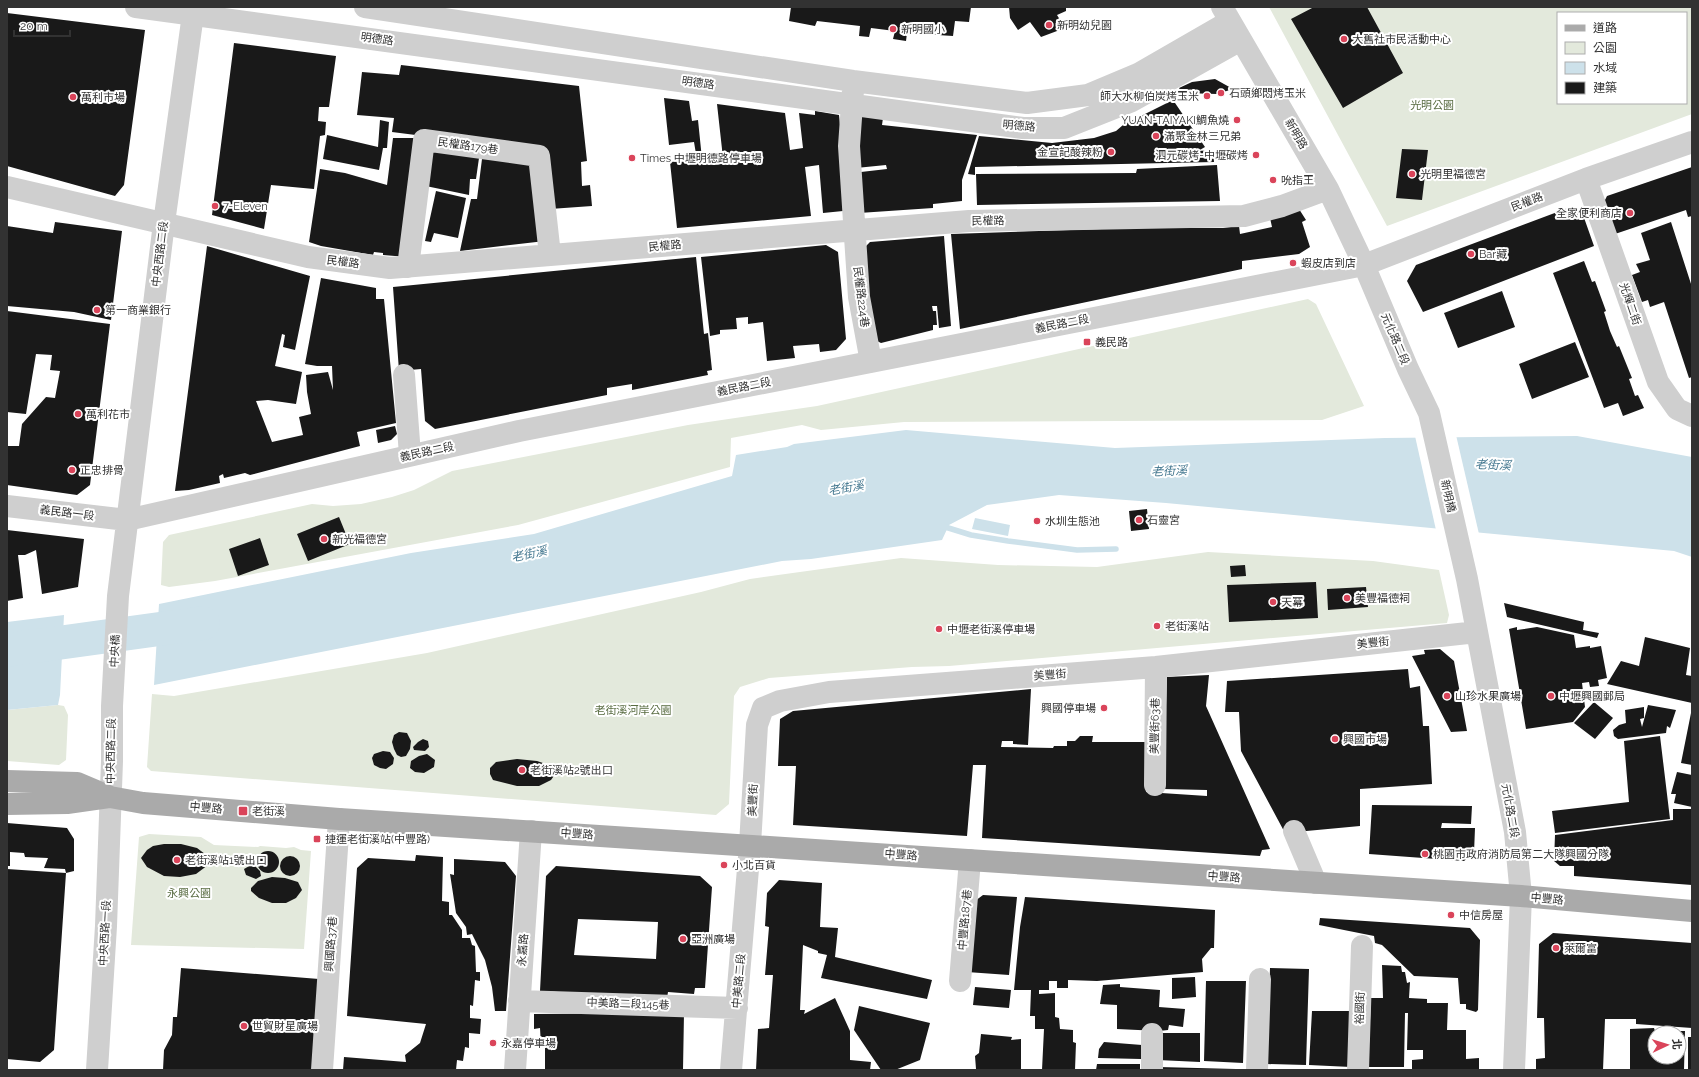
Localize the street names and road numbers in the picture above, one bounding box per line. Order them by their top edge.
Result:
street label: 明德路 [360,30,394,48]
street label: 明德路 [681,74,715,92]
street label: 新明路 [1282,116,1310,152]
street label: 明德路 [1002,118,1036,134]
street label: 民權路179巷 [437,135,499,157]
street label: 民權路 [1509,190,1545,214]
street label: 民權路 [971,214,1005,228]
street label: 中央西路二段 [150,220,170,288]
street label: 民權路 [648,238,682,254]
street label: 民權路 [326,254,360,270]
street label: 民權路224巷 [851,266,871,328]
street label: 光輝二街 [1617,281,1643,327]
street label: 元化路二段 [1378,311,1412,367]
street label: 義民路二段 [1034,312,1090,336]
street label: 義民路二段 [716,375,772,399]
street label: 義民路二段 [399,440,455,464]
street label: 新明橋 [1438,478,1458,514]
street label: 義民路一段 [39,503,95,523]
street label: 中央橋 [108,634,122,668]
street label: 美豐街 [1356,635,1390,651]
street label: 美豐街 [1033,667,1067,683]
street label: 美豐街63巷 [1148,698,1162,754]
street label: 中央西路二段 [104,718,118,784]
street label: 美豐街 [746,783,760,817]
street label: 元化路二段 [1499,783,1521,839]
street label: 中豐路 [189,800,223,816]
street label: 中豐路 [560,826,594,842]
street label: 中豐路 [884,847,918,863]
street label: 中豐路 [1207,869,1241,885]
street label: 中豐路187巷 [956,889,974,951]
street label: 中豐路 [1530,891,1564,907]
street label: 中央西路一段 [97,900,113,966]
street label: 興國路37巷 [323,916,339,972]
street label: 永嘉路 [515,933,531,967]
street label: 中美路二段 [730,953,748,1009]
street label: 裕國街 [1353,991,1367,1025]
street label: 中美路二段145巷 [586,996,670,1012]

